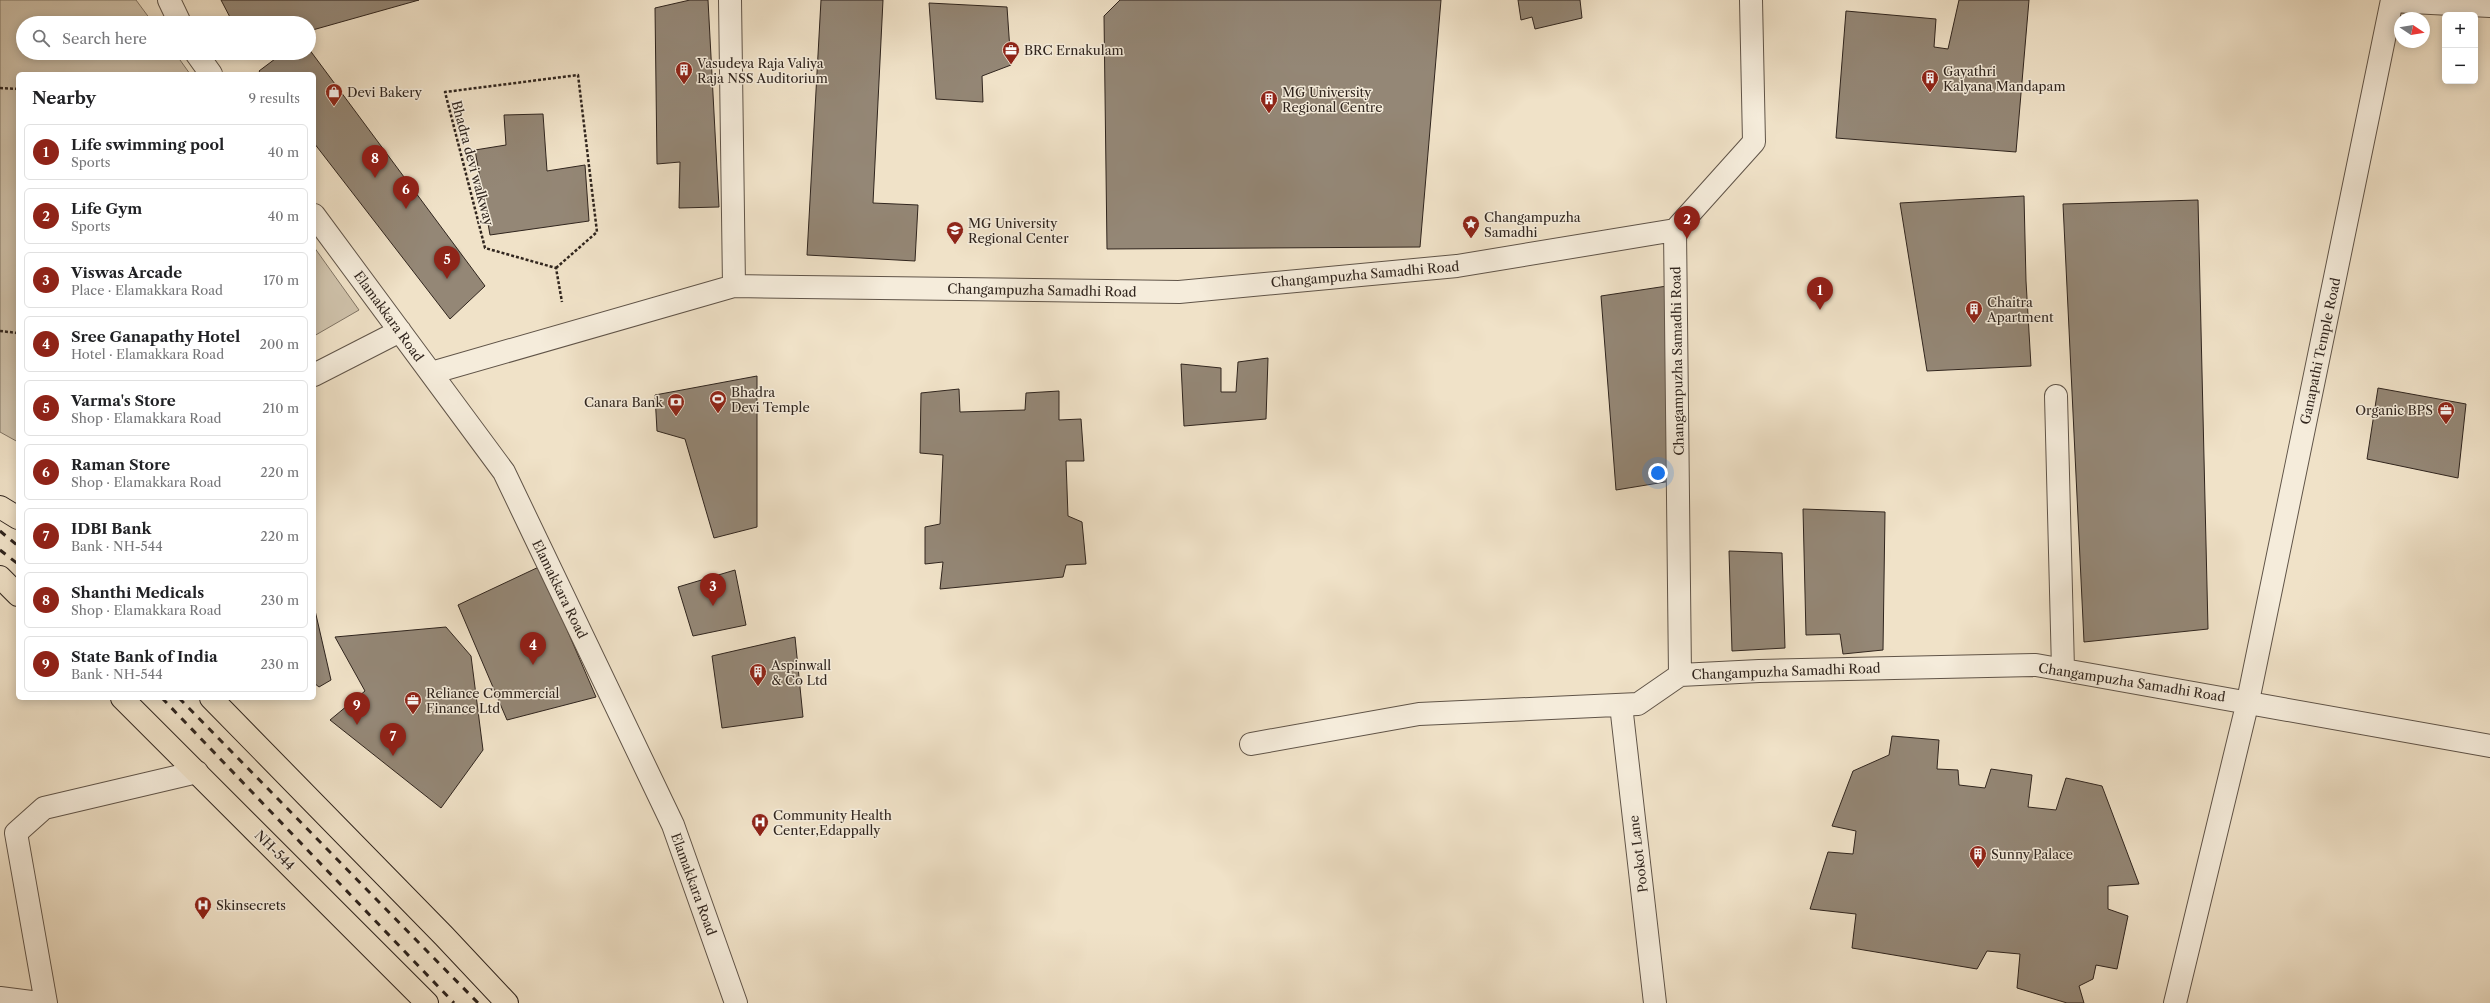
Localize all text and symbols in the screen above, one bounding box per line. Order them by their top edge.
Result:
north arrow [2394,12,2430,48]
map controls [2442,12,2478,84]
button: + [2442,12,2478,48]
search box [16,16,316,60]
icon: search [30,27,52,49]
text: Search here [62,29,147,48]
office icon: BRC Ernakulam [1001,40,1021,65]
place label: BRC Ernakulam [1024,42,1124,58]
button: − [2442,48,2478,84]
place label: Vasudeva Raja Valiya Raja NSS Auditorium [696,55,828,86]
building icon: Vasudeva Raja Valiya Raja NSS Auditorium [674,60,694,85]
place label: Gayathri Kalyana Mandapam [1943,63,2066,94]
building icon: Gayathri Kalyana Mandapam [1920,68,1940,93]
shop icon: Devi Bakery [324,82,344,107]
place label: Devi Bakery [347,84,423,100]
place label: MG University Regional Centre [1282,84,1382,115]
text: Nearby [32,88,96,108]
building icon: MG University Regional Centre [1259,89,1279,114]
text: 9 results [249,90,300,106]
street label: Bhadra devi walkway [449,99,498,228]
text: Life swimming pool [71,135,224,154]
text: 1 [43,144,49,160]
text: 40 m [268,144,299,160]
pin: 8 [362,145,388,178]
text: Sports [71,154,110,170]
pin: 6 [393,176,419,209]
text: Life Gym [71,199,142,218]
pin: 2 [1674,206,1700,239]
text: 2 [42,208,50,224]
text: 40 m [268,208,299,224]
place label: Changampuzha Samadhi [1484,209,1581,240]
place icon: Changampuzha Samadhi [1461,214,1481,239]
place label: MG University Regional Center [968,215,1069,246]
text: Sports [71,218,110,234]
school or university icon: MG University Regional Center [945,220,965,245]
pin: 5 [434,246,460,279]
street label: Changampuzha Samadhi Road [1270,258,1460,290]
text: Viswas Arcade [71,263,182,282]
street label: Changampuzha Samadhi Road [1667,266,1687,456]
street label: Elamakkara Road [351,268,427,364]
text: 3 [42,272,50,288]
text: 170 m [263,272,299,288]
street label: Ganapathi Temple Road [2297,276,2343,426]
pin: 1 [1807,277,1833,310]
street label: Changampuzha Samadhi Road [947,280,1137,300]
text: Place · Elamakkara Road [71,282,223,298]
place label: Chaitra Apartment [1986,294,2054,325]
building icon: Chaitra Apartment [1964,299,1984,324]
text: Sree Ganapathy Hotel [71,327,240,346]
text: 4 [42,336,50,352]
text: 200 m [259,336,299,352]
text: Hotel · Elamakkara Road [71,346,224,362]
place label: Bhadra Devi Temple [731,384,810,415]
sports icon: Bhadra Devi Temple [708,389,728,414]
text: Varma's Store [71,391,176,410]
bank icon: Canara Bank [666,392,686,417]
place label: Canara Bank [584,394,663,410]
text: 5 [42,400,50,416]
text: 210 m [262,400,299,416]
office icon: Organic BPS [2436,400,2456,425]
place label: Organic BPS [2355,402,2433,418]
text: Shop · Elamakkara Road [71,410,221,426]
text: Raman Store [71,455,170,474]
your location [1648,463,1668,483]
text: 6 [42,464,50,480]
text: 220 m [260,464,299,480]
text: Shop · Elamakkara Road [71,474,221,490]
text: IDBI Bank [71,519,151,538]
text: 7 [43,528,49,544]
text: 220 m [260,528,299,544]
street label: Elamakkara Road [529,537,591,641]
text: Bank · NH-544 [71,538,163,554]
pin: 3 [700,573,726,606]
text: Shanthi Medicals [71,583,204,602]
text: 8 [42,592,50,608]
text: 230 m [261,592,299,608]
text: Shop · Elamakkara Road [71,602,221,618]
pin: 4 [520,632,546,665]
text: State Bank of India [71,647,218,666]
text: 9 [42,656,50,672]
text: 230 m [261,656,299,672]
place label: Aspinwall & Co Ltd [770,657,831,688]
street label: Changampuzha Samadhi Road [2037,659,2227,705]
street label: Changampuzha Samadhi Road [1691,660,1881,682]
building icon: Aspinwall & Co Ltd [748,662,768,687]
text: Bank · NH-544 [71,666,163,682]
place label: Reliance Commercial Finance Ltd [426,685,560,716]
office icon: Reliance Commercial Finance Ltd [403,690,423,715]
pin: 9 [344,692,370,725]
pin: 7 [380,723,406,756]
place label: Community Health Center,Edappally [773,807,892,838]
hospital icon: Community Health Center,Edappally [750,812,770,837]
street label: Pookot Lane [1625,814,1651,894]
street label: NH-544 [252,827,298,873]
street label: Elamakkara Road [668,831,720,938]
building icon: Sunny Palace [1968,844,1988,869]
place label: Sunny Palace [1991,846,2073,862]
hospital icon: Skinsecrets [193,895,213,920]
place label: Skinsecrets [216,897,286,913]

